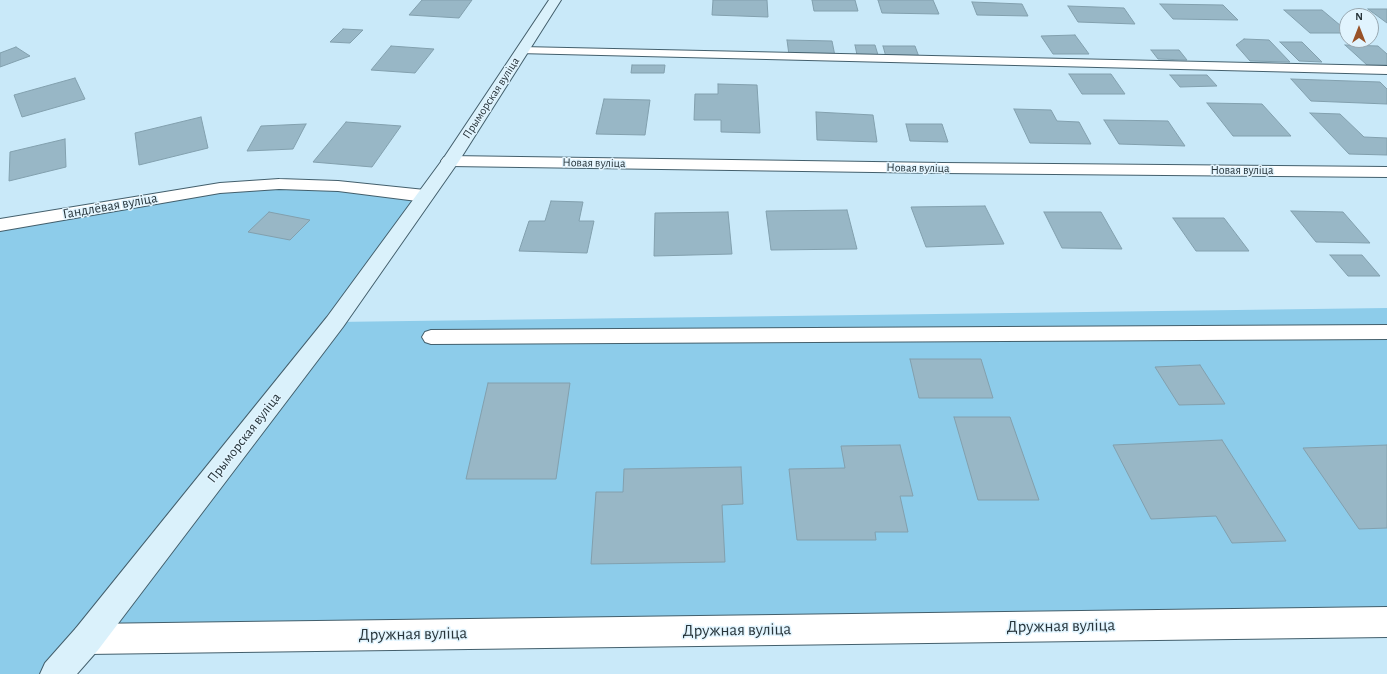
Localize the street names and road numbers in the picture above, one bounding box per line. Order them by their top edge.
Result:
street label: Прыморская вуліца [459,55,523,141]
street label: Новая вуліца [562,155,626,171]
street label: Новая вуліца [886,160,950,176]
street label: Новая вуліца [1210,163,1274,177]
street label: Гандлёвая вуліца [61,189,159,223]
street label: Прыморская вуліца [204,390,284,486]
street label: Дружная вуліца [1007,615,1115,637]
street label: Дружная вуліца [683,619,791,641]
street label: Дружная вуліца [359,623,467,645]

